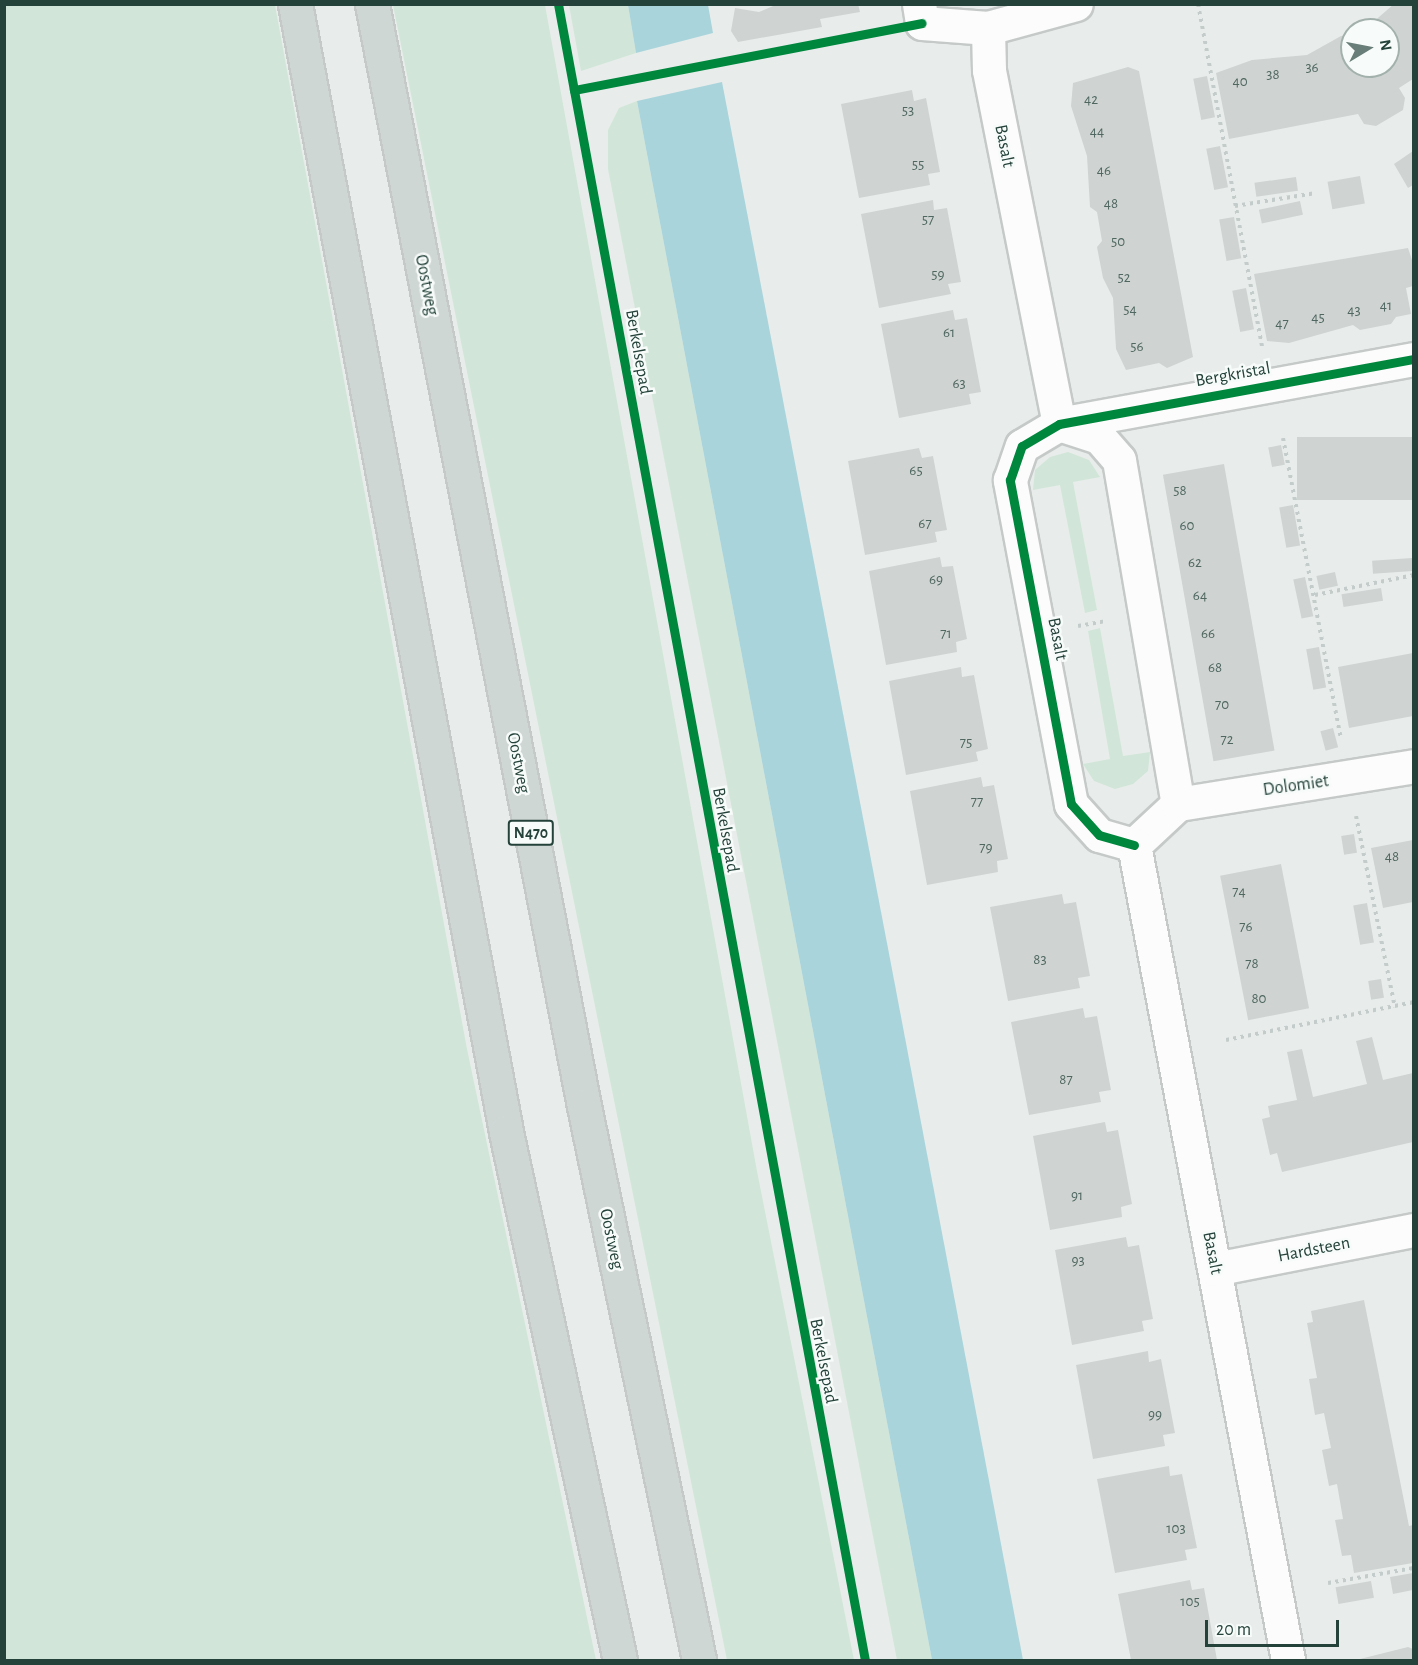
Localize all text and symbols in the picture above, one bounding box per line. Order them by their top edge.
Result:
north arrow [1340,18,1400,78]
text: N [1377,38,1395,52]
house number: 36 [1305,59,1319,77]
house number: 38 [1266,66,1280,84]
house number: 40 [1232,73,1248,91]
house number: 42 [1084,91,1098,109]
house number: 53 [902,102,914,120]
street label: Basalt [989,123,1019,169]
house number: 44 [1090,123,1104,141]
house number: 55 [912,156,924,174]
house number: 46 [1097,162,1111,180]
house number: 48 [1104,195,1118,213]
house number: 57 [922,211,934,229]
house number: 50 [1111,233,1125,251]
street label: Oostweg [410,253,442,317]
house number: 59 [931,266,945,284]
house number: 52 [1117,269,1131,287]
house number: 41 [1380,297,1392,315]
house number: 54 [1123,301,1137,319]
house number: 43 [1347,302,1361,320]
street label: Berkelsepad [620,308,656,396]
house number: 45 [1311,309,1325,327]
house number: 47 [1275,315,1289,333]
house number: 61 [943,324,955,342]
house number: 56 [1130,338,1144,356]
street label: Bergkristal [1194,358,1272,392]
house number: 63 [952,375,966,393]
house number: 65 [909,462,923,480]
house number: 58 [1173,482,1187,500]
house number: 67 [918,515,932,533]
house number: 60 [1180,517,1194,535]
house number: 62 [1188,554,1202,572]
house number: 69 [929,571,943,589]
house number: 64 [1193,587,1207,605]
street label: Basalt [1042,616,1072,662]
house number: 71 [940,625,952,643]
house number: 66 [1201,625,1215,643]
house number: 68 [1208,659,1222,677]
house number: 70 [1215,696,1229,714]
street label: Oostweg [502,731,534,795]
house number: 72 [1220,731,1234,749]
house number: 75 [960,734,972,752]
street label: Dolomiet [1262,771,1330,801]
street label: Berkelsepad [707,786,743,874]
house number: 77 [971,793,983,811]
road number: N470 [507,820,555,846]
house number: 79 [979,839,993,857]
house number: 48 [1385,848,1399,866]
house number: 74 [1232,883,1246,901]
house number: 76 [1239,918,1253,936]
house number: 83 [1033,951,1047,969]
house number: 78 [1245,955,1259,973]
house number: 80 [1251,990,1267,1008]
house number: 87 [1059,1071,1073,1089]
house number: 91 [1071,1187,1083,1205]
street label: Oostweg [594,1207,628,1271]
street label: Basalt [1197,1230,1227,1276]
street label: Hardsteen [1276,1232,1352,1268]
house number: 93 [1071,1252,1085,1270]
street label: Berkelsepad [804,1317,842,1405]
house number: 99 [1148,1406,1162,1424]
house number: 103 [1166,1520,1186,1538]
house number: 105 [1180,1593,1200,1611]
scale bar [1208,1608,1342,1646]
text: 20 m [1216,1621,1251,1639]

